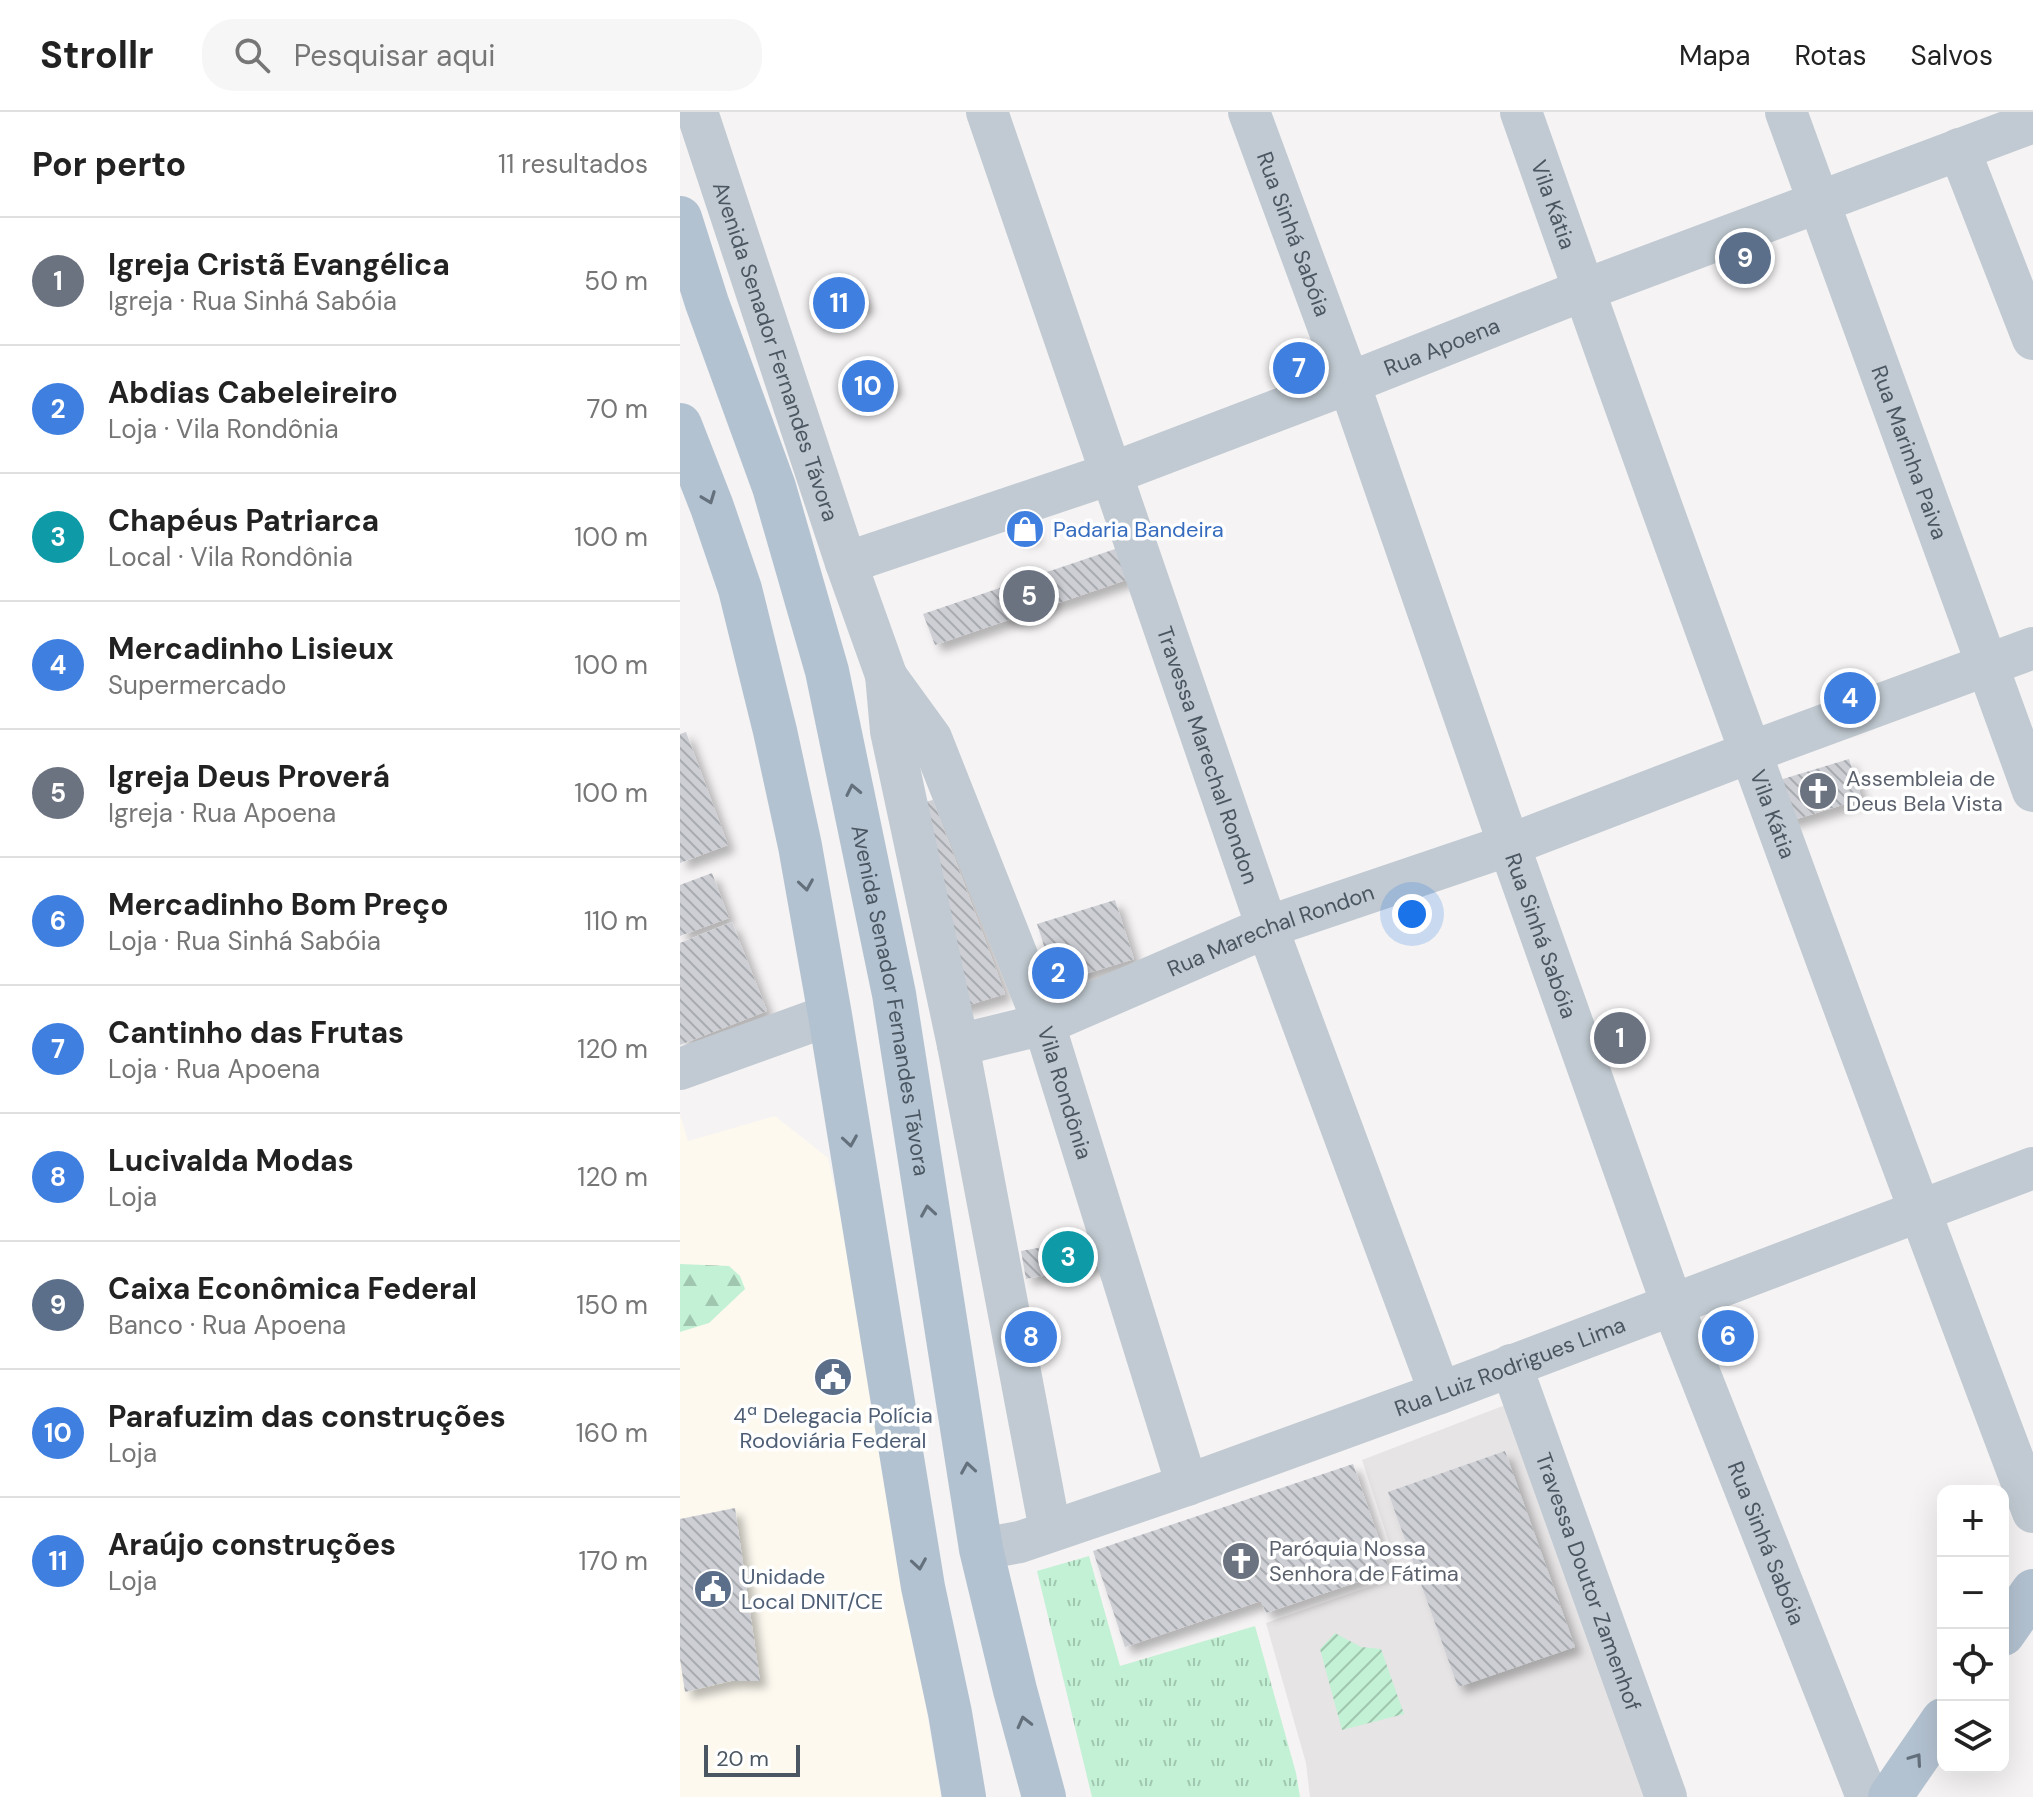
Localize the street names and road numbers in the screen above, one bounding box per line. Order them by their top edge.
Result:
street label: Rua Sinhá Sabóia [1250,148,1338,320]
street label: Vila Kátia [1525,156,1583,253]
street label: Avenida Senador Fernandes Távora [706,178,846,525]
street label: Rua Apoena [1380,310,1504,382]
street label: Rua Marinha Paiva [1865,361,1955,543]
street label: Travessa Marechal Rondon [1150,622,1266,888]
street label: Vila Kátia [1744,766,1803,863]
street label: Avenida Senador Fernandes Távora [845,822,937,1178]
street label: Rua Sinhá Sabóia [1499,849,1584,1022]
street label: Rua Marechal Rondon [1163,877,1378,983]
street label: Vila Rondônia [1031,1023,1100,1163]
street label: Rua Luiz Rodrigues Lima [1390,1310,1629,1423]
street label: Travessa Doutor Zamenhof [1529,1448,1648,1715]
street label: Rua Sinhá Sabóia [1721,1457,1812,1629]

